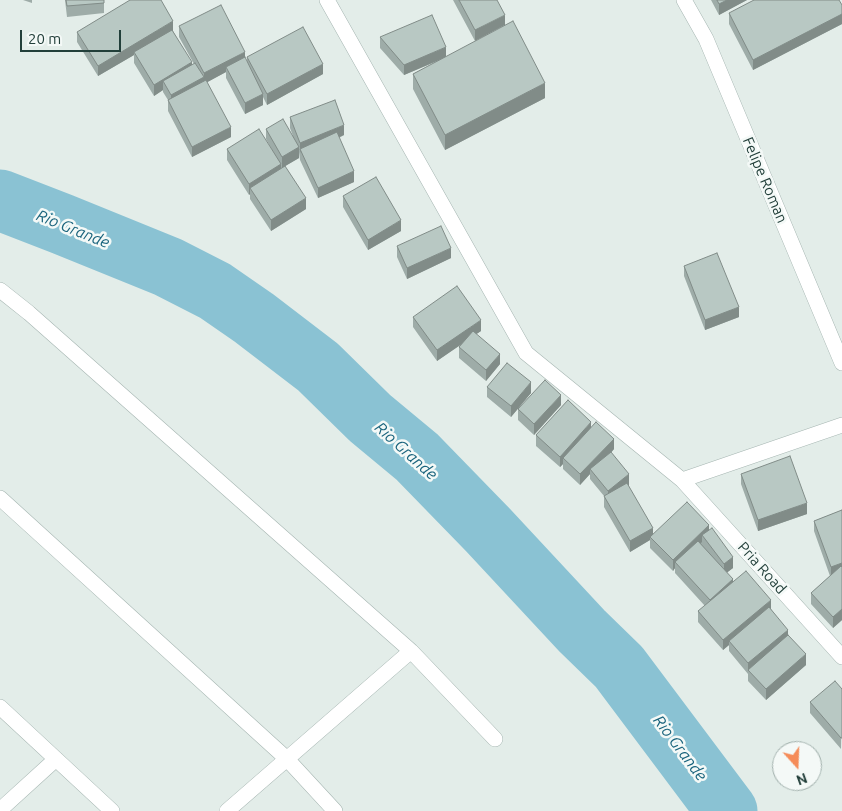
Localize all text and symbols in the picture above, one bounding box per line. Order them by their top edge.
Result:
scale bar [22,20,124,52]
text: 20 m [28,30,61,47]
street label: Felipe Roman [739,134,791,226]
water label: Rio Grande [34,206,112,252]
water label: Rio Grande [371,418,441,484]
street label: Pria Road [734,538,790,598]
water label: Rio Grande [649,711,711,785]
north arrow [772,741,822,791]
text: N [794,770,809,788]

